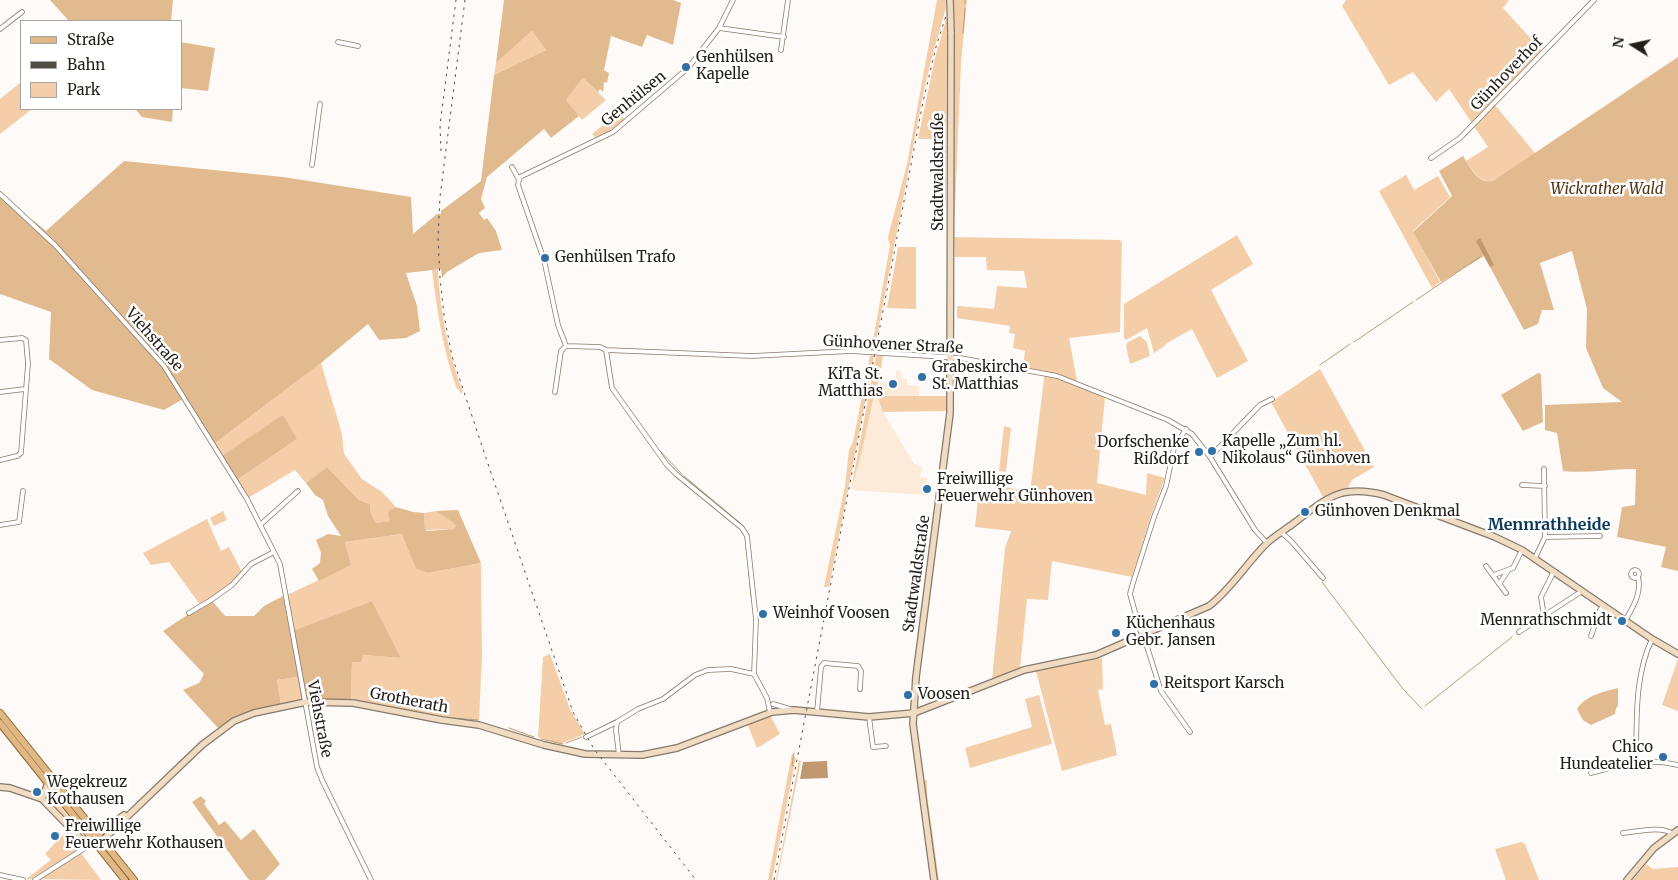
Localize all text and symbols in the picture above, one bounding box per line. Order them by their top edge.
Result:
legend [20,20,182,110]
north arrow [1608,20,1658,70]
text: Straße [67,30,114,49]
street label: Günhoverhof [1467,33,1547,115]
text: N [1608,35,1628,49]
place label: Genhülsen Kapelle [696,49,774,84]
text: Bahn [67,55,105,74]
marker: Genhülsen Kapelle [680,61,692,73]
street label: Genhülsen [598,68,670,130]
text: Park [67,80,100,99]
street label: Stadtwaldstraße [930,113,948,231]
park label: Wickrather Wald [1551,181,1663,199]
place label: Genhülsen Trafo [555,249,675,267]
marker: Genhülsen Trafo [539,252,551,264]
street label: Viehstraße [122,305,186,375]
street label: Günhovener Straße [823,332,963,358]
place label: Grabeskirche St. Matthias [932,359,1028,394]
place label: KiTa St. Matthias [818,366,883,401]
marker: Grabeskirche St. Matthias [916,371,928,383]
marker: KiTa St. Matthias [887,378,899,390]
place label: Kapelle „Zum hl. Nikolaus“ Günhoven [1222,433,1371,468]
place label: Dorfschenke Rißdorf [1097,434,1189,469]
marker: Kapelle „Zum hl. Nikolaus“ Günhoven [1206,445,1218,457]
marker: Dorfschenke Rißdorf [1193,446,1205,458]
place label: Freiwillige Feuerwehr Günhoven [937,471,1093,506]
marker: Freiwillige Feuerwehr Günhoven [921,483,933,495]
place label: Günhoven Denkmal [1315,503,1460,521]
marker: Günhoven Denkmal [1299,506,1311,518]
street label: Stadtwaldstraße [900,514,934,634]
district label: Mennrathheide [1488,515,1610,535]
place label: Weinhof Voosen [773,605,890,623]
marker: Weinhof Voosen [757,608,769,620]
place label: Mennrathschmidt [1480,612,1612,630]
place label: Küchenhaus Gebr. Jansen [1126,615,1215,650]
marker: Mennrathschmidt [1616,615,1628,627]
marker: Küchenhaus Gebr. Jansen [1110,627,1122,639]
place label: Reitsport Karsch [1164,675,1284,693]
marker: Reitsport Karsch [1148,678,1160,690]
street label: Viehstraße [303,679,335,759]
street label: Grotherath [368,685,450,717]
place label: Voosen [918,686,970,704]
marker: Voosen [902,689,914,701]
place label: Chico Hundeatelier [1560,739,1653,774]
marker: Chico Hundeatelier [1657,751,1669,763]
place label: Wegekreuz Kothausen [47,774,127,809]
marker: Wegekreuz Kothausen [31,786,43,798]
place label: Freiwillige Feuerwehr Kothausen [65,818,223,853]
marker: Freiwillige Feuerwehr Kothausen [49,830,61,842]

